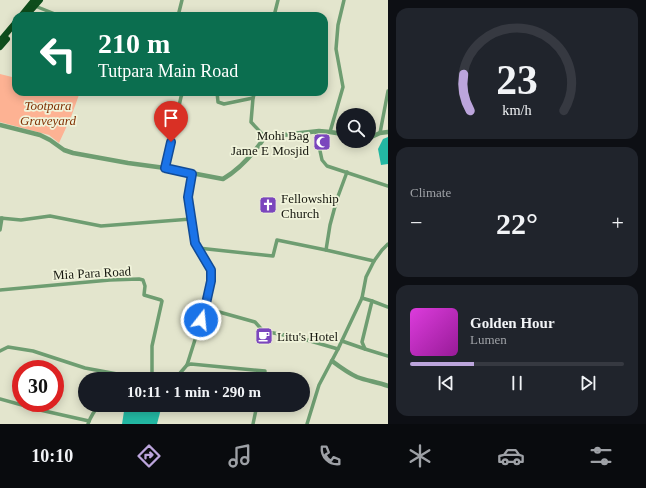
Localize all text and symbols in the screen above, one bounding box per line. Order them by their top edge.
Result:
icon: left [32,28,84,80]
text: 210 m [98,28,170,59]
text: 23 [496,57,538,103]
text: Tutpara Main Road [98,61,238,81]
park label: Tootpara Graveyard [20,98,76,128]
pin [154,101,188,142]
text: km/h [502,102,532,118]
icon: arrive [160,107,182,129]
map controls [336,108,376,148]
button: search [336,108,376,148]
place label: Mohi Bag Jame E Mosjid [231,128,309,158]
mosque icon: Mohi Bag Jame E Mosjid [312,132,332,152]
text: Climate [410,185,451,200]
place label: Fellowship Church [281,191,339,221]
church icon: Fellowship Church [258,195,278,215]
text: 22° [496,207,538,240]
text: − [410,210,422,235]
text: + [612,210,624,235]
street label: Mia Para Road [53,263,132,283]
position arrow [180,299,222,341]
text: Golden Hour [470,315,555,331]
cafe icon: Litu's Hotel [254,326,274,346]
place label: Litu's Hotel [277,329,339,344]
text: Lumen [470,332,507,347]
speed limit sign: 30 [12,360,64,412]
icon: previous [435,372,457,394]
icon: pause [506,372,528,394]
icon: next [577,372,599,394]
text: 10:11 · 1 min · 290 m [127,384,261,400]
icon: directions [135,442,163,470]
icon: music [226,442,254,470]
icon: phone [316,442,344,470]
icon: climate [406,442,434,470]
icon: car [497,442,525,470]
icon: filters [587,442,615,470]
text: 10:10 [31,446,73,466]

